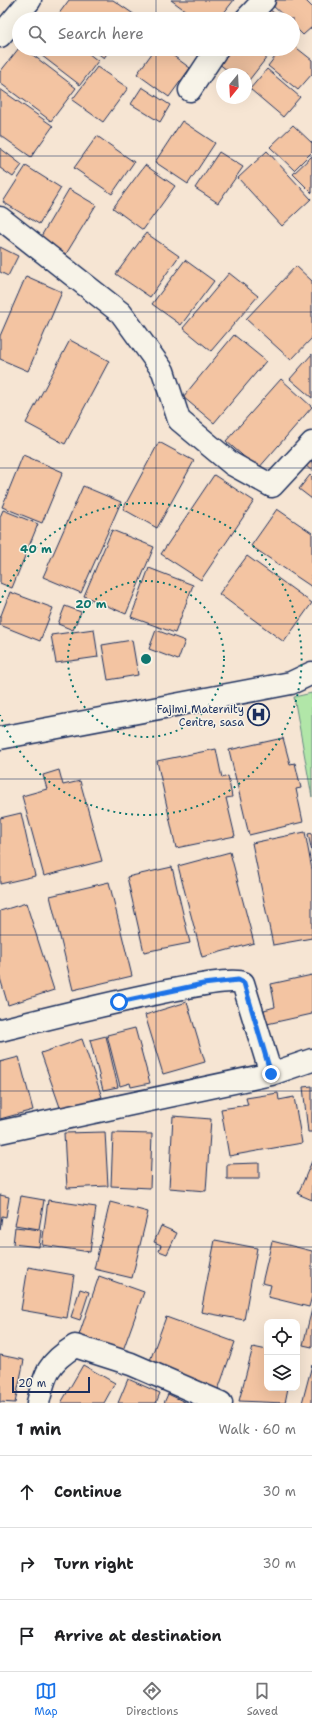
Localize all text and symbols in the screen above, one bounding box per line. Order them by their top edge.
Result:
search box [12,12,300,56]
icon: search [26,23,48,45]
text: Search here [58,24,144,44]
north arrow [216,68,252,104]
text: 40 m [20,541,52,557]
text: 20 m [75,596,107,612]
centre of rings [139,652,153,666]
place label: Fajimi Maternity Centre, sasa [156,702,244,730]
hospital icon: Fajimi Maternity Centre, sasa [246,702,272,728]
route start [110,993,128,1011]
route end [262,1065,280,1083]
map controls [264,1319,300,1391]
button: locate [264,1319,300,1355]
button: layers [264,1355,300,1391]
scale bar [12,1375,90,1394]
text: 20 m [18,1376,46,1391]
text: 1 min [16,1418,61,1440]
text: Walk · 60 m [219,1421,296,1438]
icon: ahead [16,1481,38,1503]
text: Continue [54,1482,122,1502]
text: 30 m [262,1483,296,1500]
icon: right [16,1553,38,1575]
text: Turn right [54,1554,134,1574]
text: 30 m [262,1555,296,1572]
icon: arrive [16,1625,38,1647]
text: Arrive at destination [54,1626,222,1646]
tab: Map [34,1680,58,1719]
tab: Directions [126,1680,178,1719]
tab: Saved [247,1680,278,1719]

